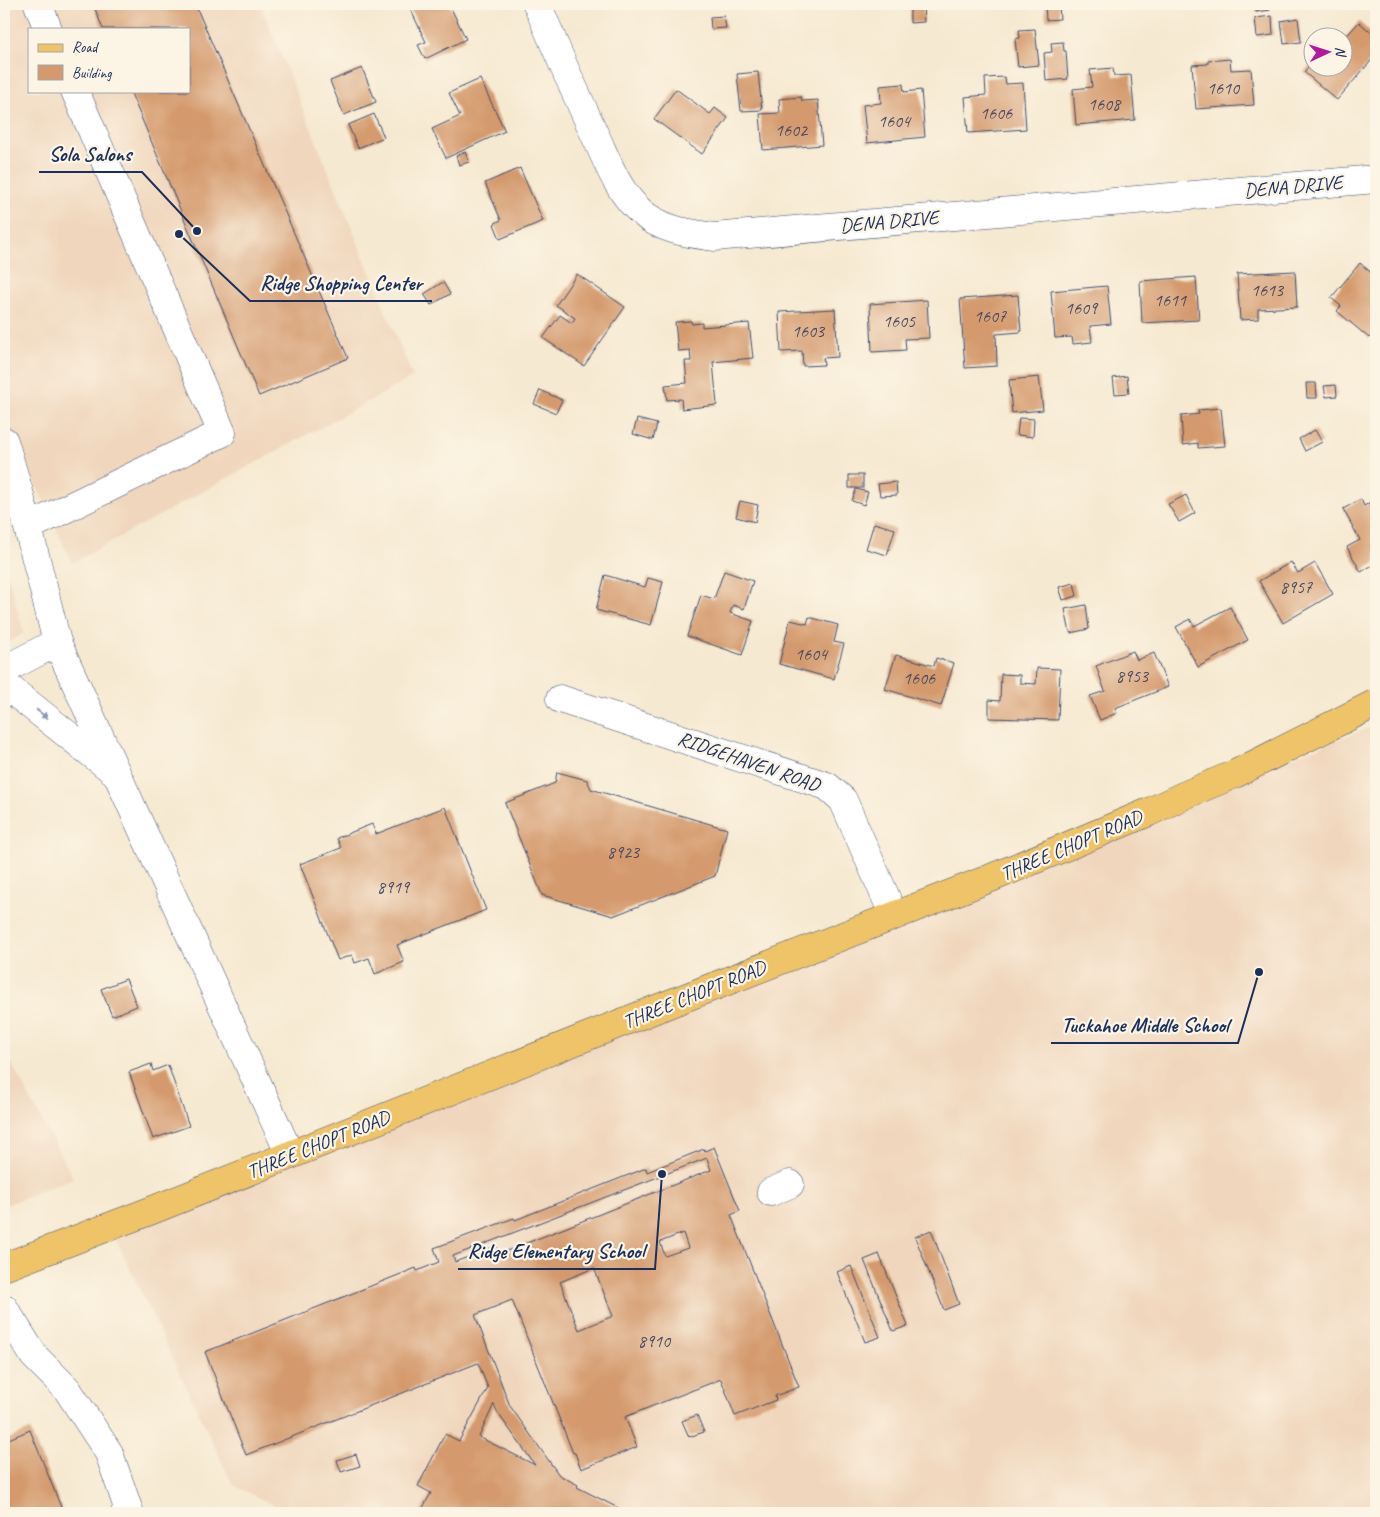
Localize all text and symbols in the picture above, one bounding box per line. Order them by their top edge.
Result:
legend [28,28,190,92]
north arrow [1302,28,1352,78]
text: Road [72,38,99,57]
text: N [1332,46,1349,58]
text: Building [72,64,112,83]
house number: 1610 [1207,77,1241,99]
house number: 1608 [1088,93,1122,115]
house number: 1606 [980,102,1013,124]
house number: 1604 [878,110,912,132]
house number: 1602 [775,119,809,141]
callout: Sola Salons [39,136,142,172]
text: Sola Salons [49,141,134,167]
street label: DENA DRIVE [1243,170,1346,203]
street label: DENA DRIVE [839,205,942,238]
callout: Ridge Shopping Center [250,265,432,301]
text: Ridge Shopping Center [260,270,424,296]
house number: 1613 [1251,279,1285,301]
house number: 1611 [1154,289,1187,311]
house number: 1609 [1065,297,1099,319]
house number: 1607 [974,305,1007,327]
house number: 1605 [883,310,916,332]
house number: 1603 [792,320,826,342]
house number: 8957 [1280,576,1313,598]
house number: 1604 [795,643,829,665]
house number: 8953 [1116,665,1150,687]
house number: 1606 [903,667,936,689]
one-way arrow [35,709,48,720]
street label: RIDGEHAVEN ROAD [675,726,824,798]
street label: THREE CHOPT ROAD [997,803,1148,887]
house number: 8923 [607,841,641,863]
house number: 8919 [377,876,411,898]
street label: THREE CHOPT ROAD [619,954,771,1034]
callout: Tuckahoe Middle School [1051,1007,1238,1043]
text: Tuckahoe Middle School [1061,1012,1233,1038]
street label: THREE CHOPT ROAD [243,1104,395,1184]
callout: Ridge Elementary School [458,1233,655,1269]
text: Ridge Elementary School [468,1238,649,1265]
house number: 8910 [638,1330,672,1352]

